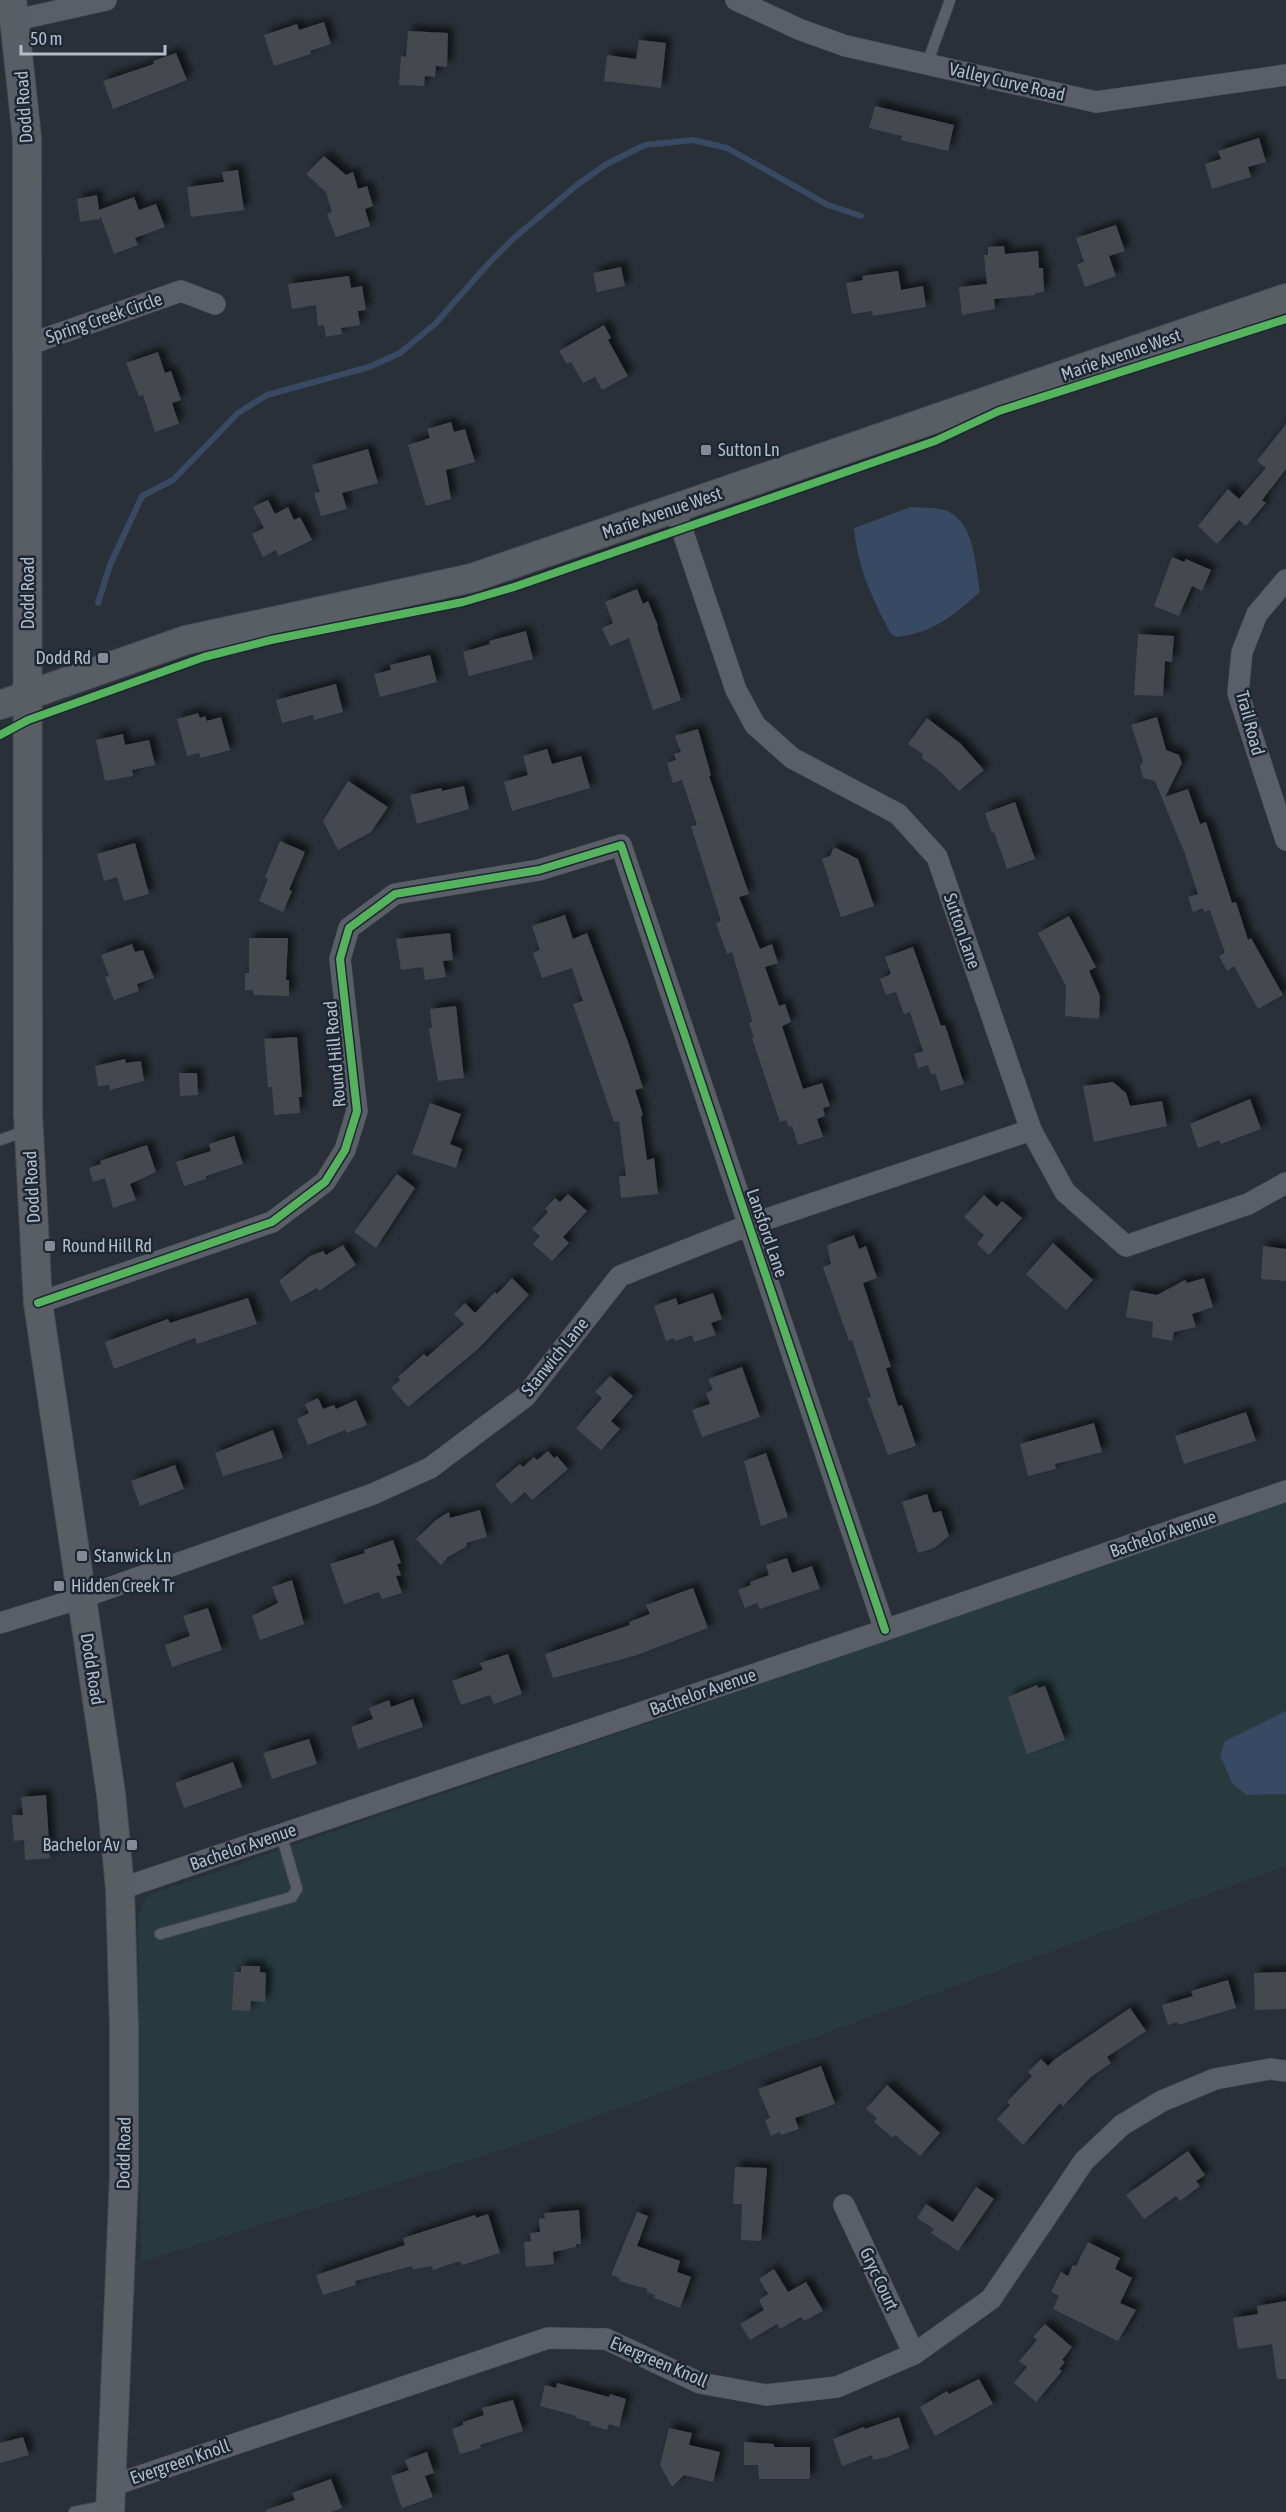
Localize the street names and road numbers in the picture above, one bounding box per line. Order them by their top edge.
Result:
street label: Valley Curve Road [947,58,1067,105]
street label: Dodd Road [11,70,37,144]
street label: Spring Creek Circle [43,288,165,347]
street label: Marie Avenue West [1058,324,1183,385]
street label: Marie Avenue West [599,482,724,543]
street label: Dodd Road [17,557,38,629]
street label: Trail Road [1232,688,1269,757]
street label: Sutton Lane [940,890,985,971]
street label: Round Hill Road [319,1000,350,1108]
street label: Dodd Road [19,1150,44,1224]
street label: Lansford Lane [743,1186,792,1280]
street label: Stanwich Lane [517,1313,593,1400]
street label: Bachelor Avenue [1107,1506,1219,1562]
street label: Dodd Road [76,1632,109,1706]
street label: Bachelor Avenue [647,1664,759,1720]
street label: Bachelor Avenue [187,1819,299,1875]
street label: Dodd Road [112,2117,135,2189]
street label: Gryc Court [856,2244,903,2313]
street label: Evergreen Knoll [607,2332,711,2392]
street label: Evergreen Knoll [127,2435,233,2488]

